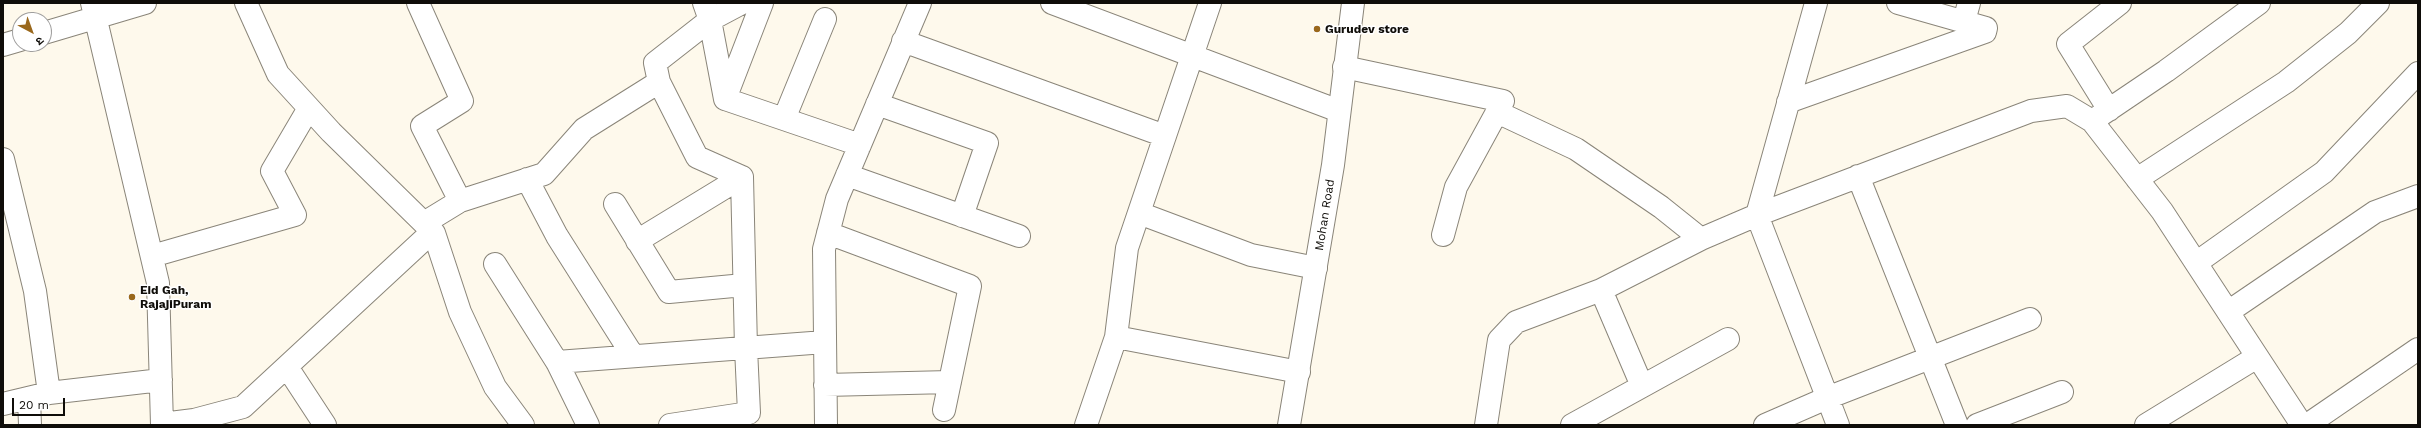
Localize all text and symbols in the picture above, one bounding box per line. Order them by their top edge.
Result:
north arrow [12,12,52,52]
place label: Gurudev store [1325,22,1409,36]
marker: Gurudev store [1312,24,1322,34]
text: उ [33,34,46,48]
street label: Mohan Road [1312,178,1338,252]
place label: Eid Gah, RajajiPuram [140,283,211,311]
marker: Eid Gah, RajajiPuram [127,292,137,302]
scale bar [14,390,67,416]
text: 20 m [19,398,49,412]

